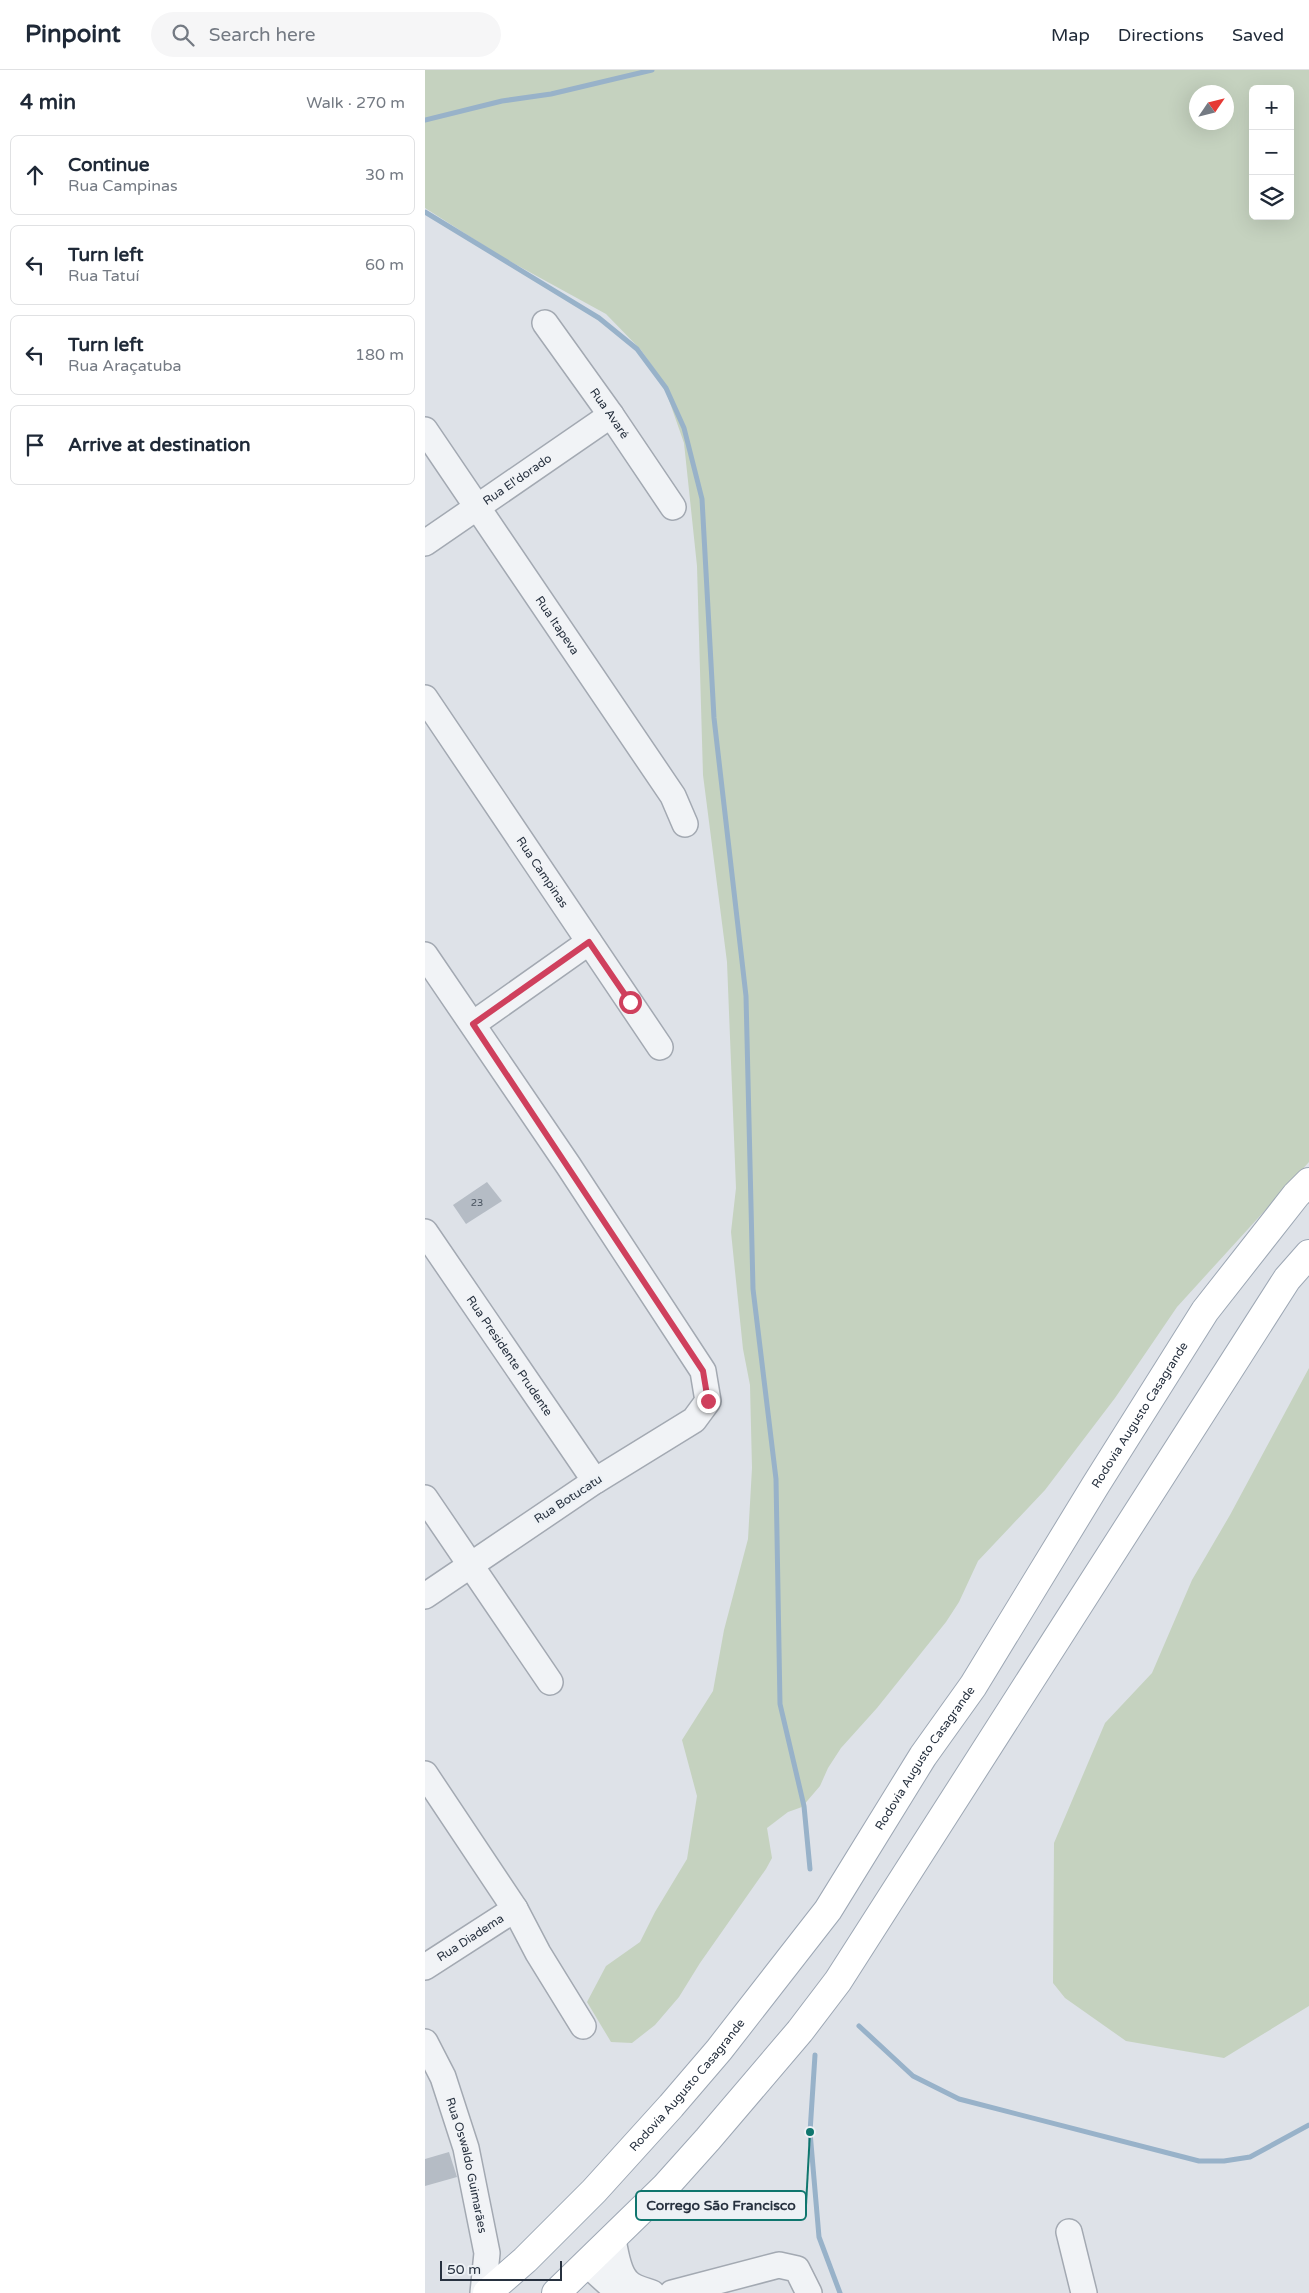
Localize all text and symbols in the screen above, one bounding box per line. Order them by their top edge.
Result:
search box [151,12,501,57]
text: Pinpoint [25,20,121,49]
icon: search [169,21,197,49]
text: Search here [209,24,316,46]
text: Map [1051,24,1090,46]
text: Directions [1118,24,1204,46]
text: Saved [1232,24,1284,46]
north arrow [1189,85,1234,130]
map controls [1249,85,1294,220]
button: + [1249,85,1294,130]
text: 4 min [20,90,76,115]
text: Walk · 270 m [306,93,405,113]
button: − [1249,130,1294,175]
text: Continue [68,154,150,176]
icon: ahead [21,161,49,189]
text: 30 m [365,165,404,185]
button: layers [1249,175,1294,220]
text: Rua Campinas [68,176,178,196]
text: Turn left [68,244,144,266]
icon: left [21,251,49,279]
text: 60 m [365,255,404,275]
text: Rua Tatuí [68,266,139,286]
text: Turn left [68,334,144,356]
icon: left [21,341,49,369]
text: 180 m [355,345,404,365]
text: Rua Araçatuba [68,356,182,376]
street label: Rua Avaré [587,385,632,442]
icon: arrive [21,431,49,459]
text: Arrive at destination [68,434,251,456]
street label: Rua El'dorado [480,451,554,508]
street label: Rua Itapeva [533,593,582,657]
street label: Rua Campinas [514,834,571,910]
route start [619,991,642,1014]
house number: 23 [471,1197,483,1209]
street label: Rua Presidente Prudente [464,1293,556,1419]
street label: Rodovia Augusto Casagrande [1089,1339,1191,1491]
route end [697,1390,720,1413]
street label: Rua Botucatu [531,1472,605,1526]
street label: Rodovia Augusto Casagrande [872,1683,978,1833]
street label: Rua Diadema [434,1911,506,1964]
street label: Rodovia Augusto Casagrande [627,2016,748,2154]
street label: Rua Oswaldo Guimarães [443,2096,490,2235]
callout: Corrego São Francisco [636,2191,806,2220]
text: Corrego São Francisco [646,2197,796,2214]
scale bar [440,2258,563,2281]
text: 50 m [447,2261,481,2278]

